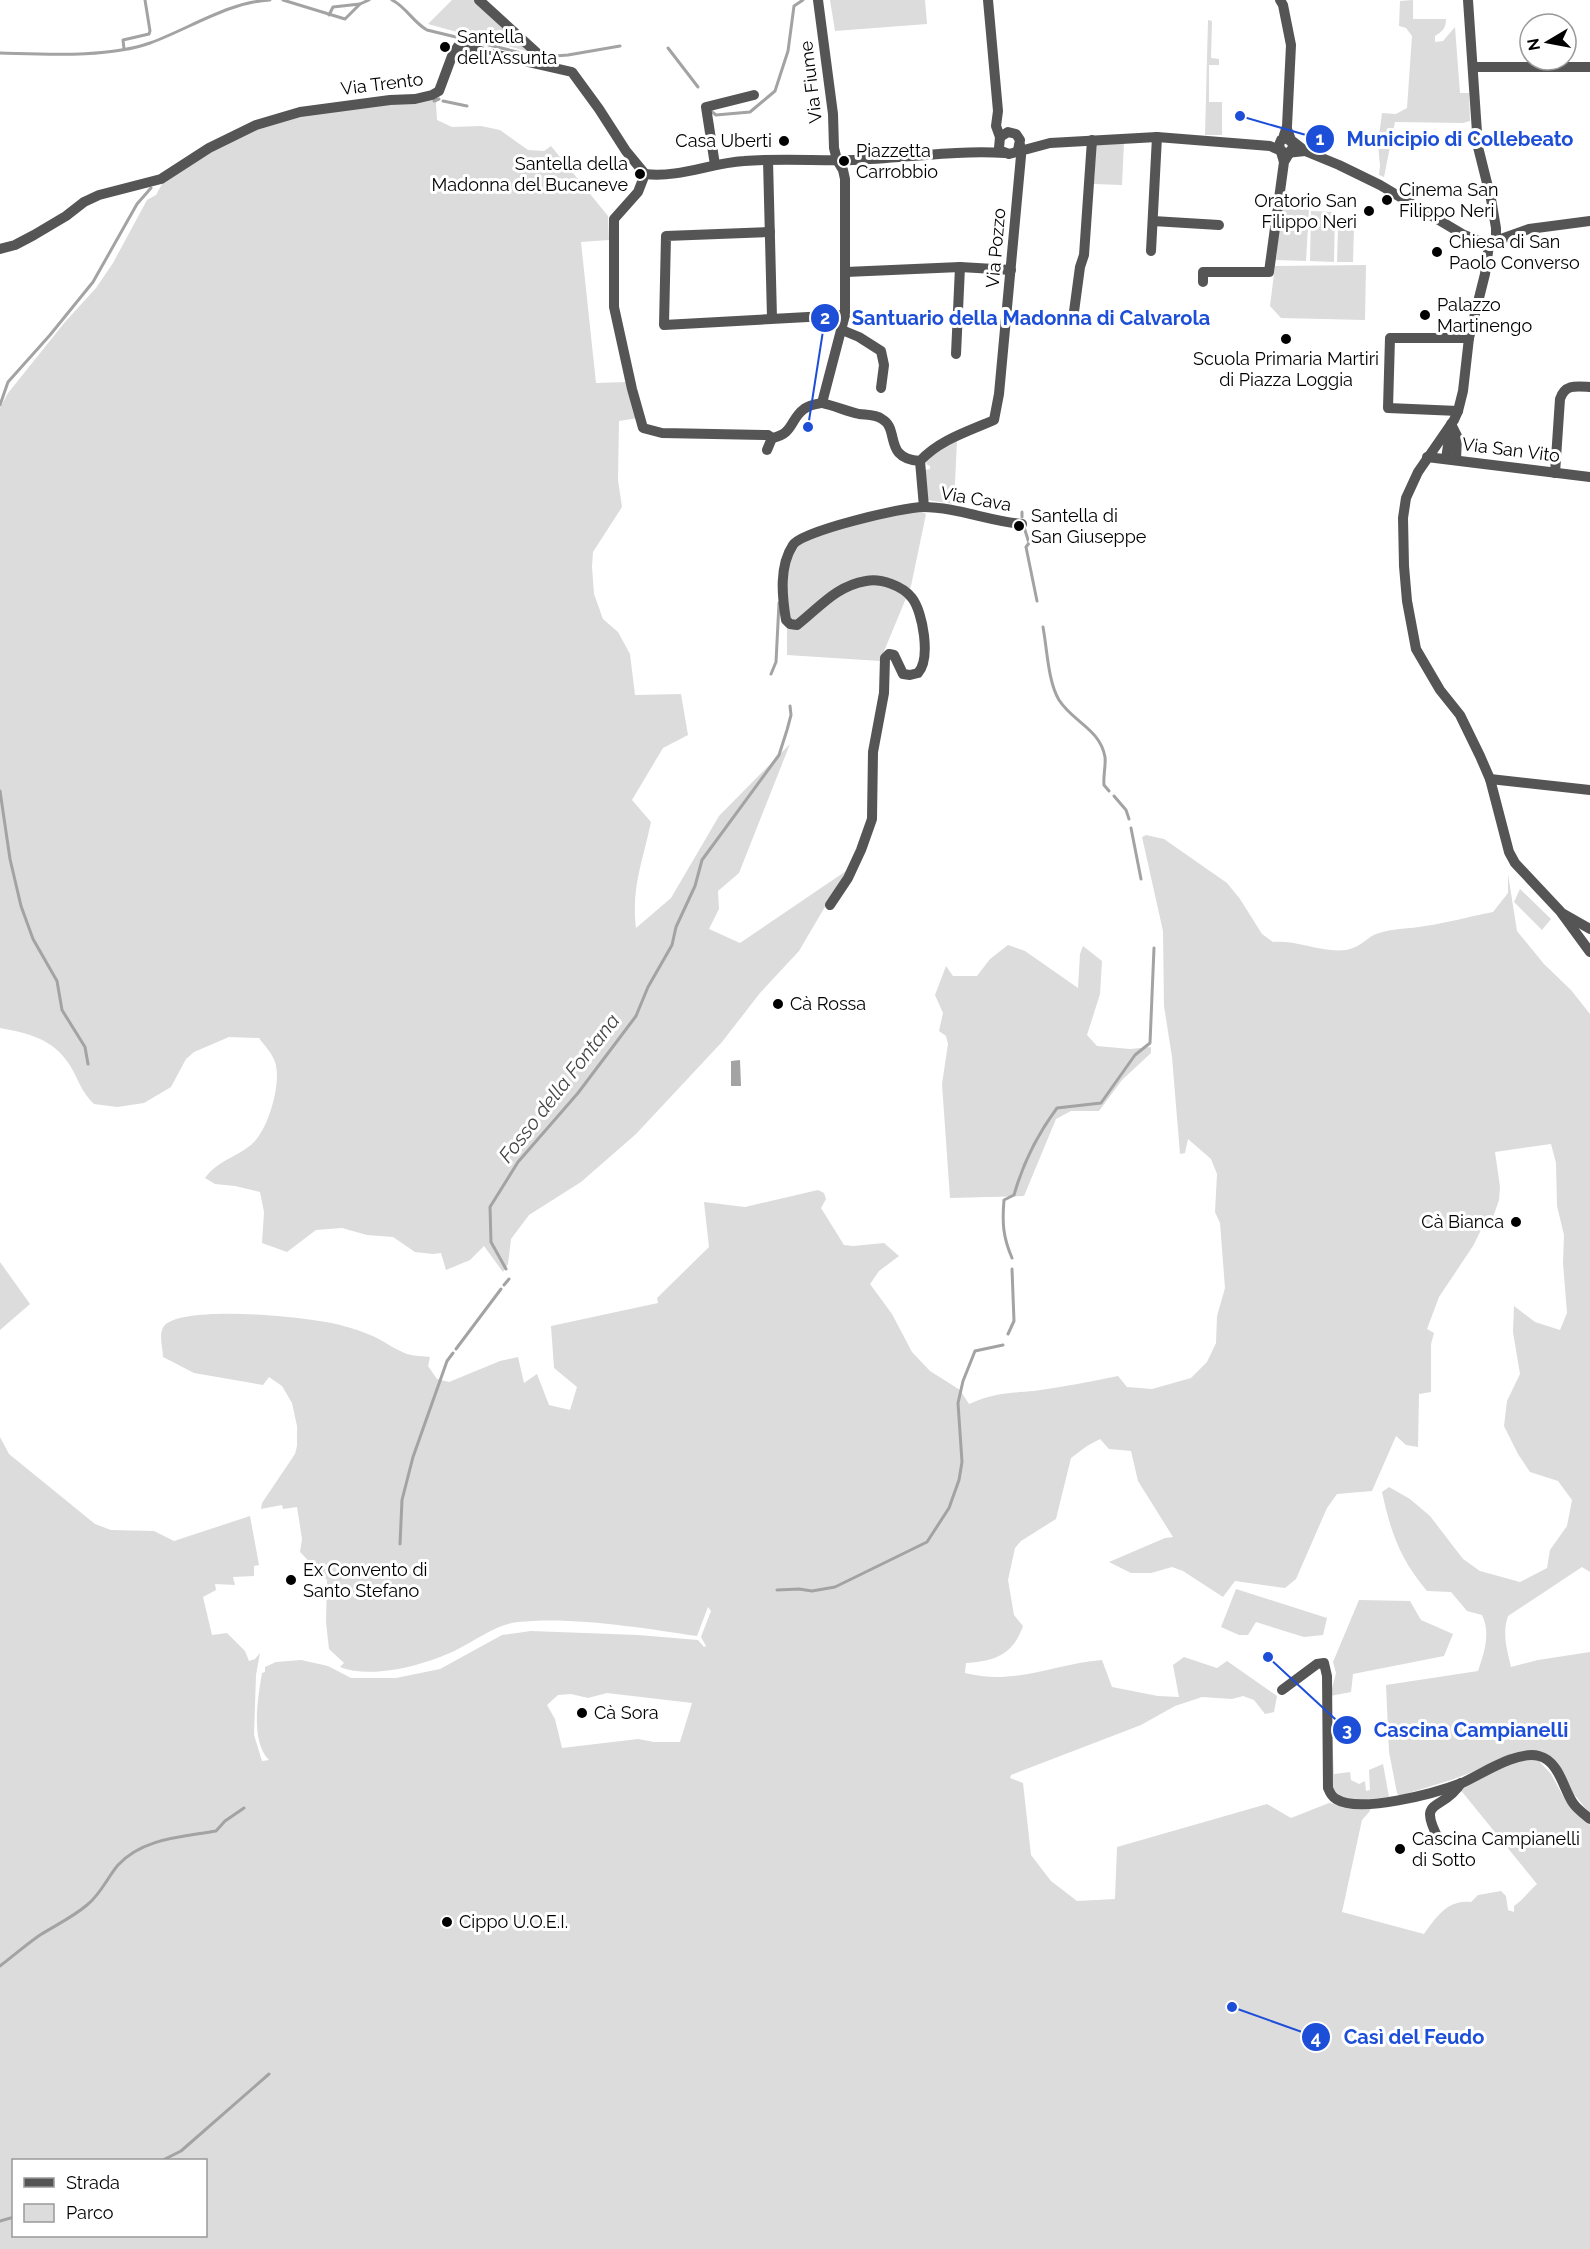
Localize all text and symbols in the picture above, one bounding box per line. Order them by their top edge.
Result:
north arrow [1518,12,1578,72]
place label: Santella dell'Assunta [457,26,557,68]
text: N [1523,37,1544,52]
street label: Via Fiume [795,39,826,124]
marker: Santella dell'Assunta [438,40,452,54]
street label: Via Trento [339,68,425,99]
callout: Municipio di Collebeato [1305,120,1585,158]
text: Municipio di Collebeato [1347,127,1573,151]
text: 1 [1316,128,1325,149]
place label: Casa Uberti [675,130,772,151]
marker: Casa Uberti [777,134,791,148]
place label: Piazzetta Carrobbio [856,140,938,182]
place label: Santella della Madonna del Bucaneve [431,153,628,195]
marker: Piazzetta Carrobbio [837,154,851,168]
marker: Santella della Madonna del Bucaneve [633,167,647,181]
place label: Cinema San Filippo Neri [1399,179,1499,221]
place label: Oratorio San Filippo Neri [1254,190,1357,232]
marker: Cinema San Filippo Neri [1380,193,1394,207]
marker: Oratorio San Filippo Neri [1362,204,1376,218]
street label: Via Pozzo [982,207,1009,289]
place label: Chiesa di San Paolo Converso [1449,231,1580,273]
marker: Chiesa di San Paolo Converso [1430,245,1444,259]
place label: Palazzo Martinengo [1437,294,1532,336]
callout: Santuario della Madonna di Calvarola [810,299,1222,337]
text: Santuario della Madonna di Calvarola [852,306,1210,330]
text: 2 [820,307,830,328]
marker: Palazzo Martinengo [1418,308,1432,322]
marker: Scuola Primaria Martiri di Piazza Loggia [1279,332,1293,346]
place label: Scuola Primaria Martiri di Piazza Loggia [1193,348,1379,390]
street label: Via San Vito [1461,433,1562,466]
street label: Via Cava [939,482,1013,515]
place label: Santella di San Giuseppe [1031,505,1147,547]
marker: Santella di San Giuseppe [1012,519,1026,533]
place label: Cà Rossa [790,993,866,1014]
marker: Cà Rossa [771,997,785,1011]
water label: Fosso della Fontana [493,1009,625,1167]
place label: Cà Bianca [1421,1211,1504,1232]
marker: Cà Bianca [1509,1215,1523,1229]
place label: Ex Convento di Santo Stefano [303,1559,428,1601]
marker: Ex Convento di Santo Stefano [284,1573,298,1587]
place label: Cà Sora [594,1702,658,1723]
marker: Cà Sora [575,1706,589,1720]
callout: Cascina Campianelli [1332,1711,1580,1749]
text: Cascina Campianelli [1374,1718,1568,1742]
text: 3 [1342,1719,1352,1740]
place label: Cascina Campianelli di Sotto [1412,1828,1580,1870]
marker: Cascina Campianelli di Sotto [1393,1842,1407,1856]
place label: Cippo U.O.E.I. [459,1911,568,1932]
marker: Cippo U.O.E.I. [440,1915,454,1929]
callout: Casì del Feudo [1301,2018,1496,2056]
text: Casì del Feudo [1344,2025,1484,2049]
text: 4 [1311,2027,1321,2048]
legend [12,2159,207,2237]
text: Strada [66,2172,120,2193]
text: Parco [66,2202,114,2223]

